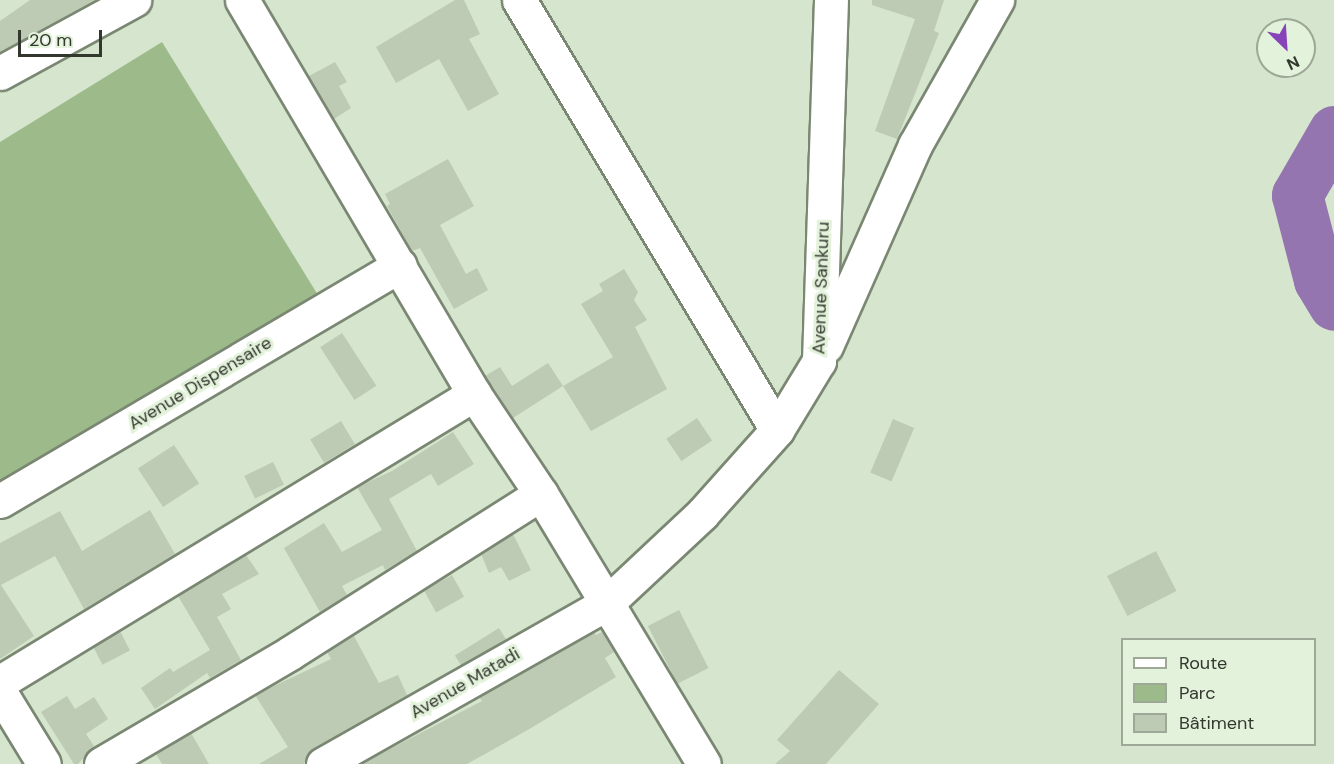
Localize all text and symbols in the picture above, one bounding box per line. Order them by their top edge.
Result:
scale bar [21,18,105,56]
north arrow [1256,18,1316,78]
text: 20 m [29,28,72,52]
text: N [1283,51,1303,75]
street label: Avenue Sankuru [808,221,834,355]
street label: Avenue Dispensaire [124,332,276,434]
legend [1121,638,1316,746]
street label: Avenue Matadi [406,643,524,723]
text: Route [1179,651,1227,675]
text: Parc [1179,681,1215,705]
text: Bâtiment [1179,711,1254,735]

